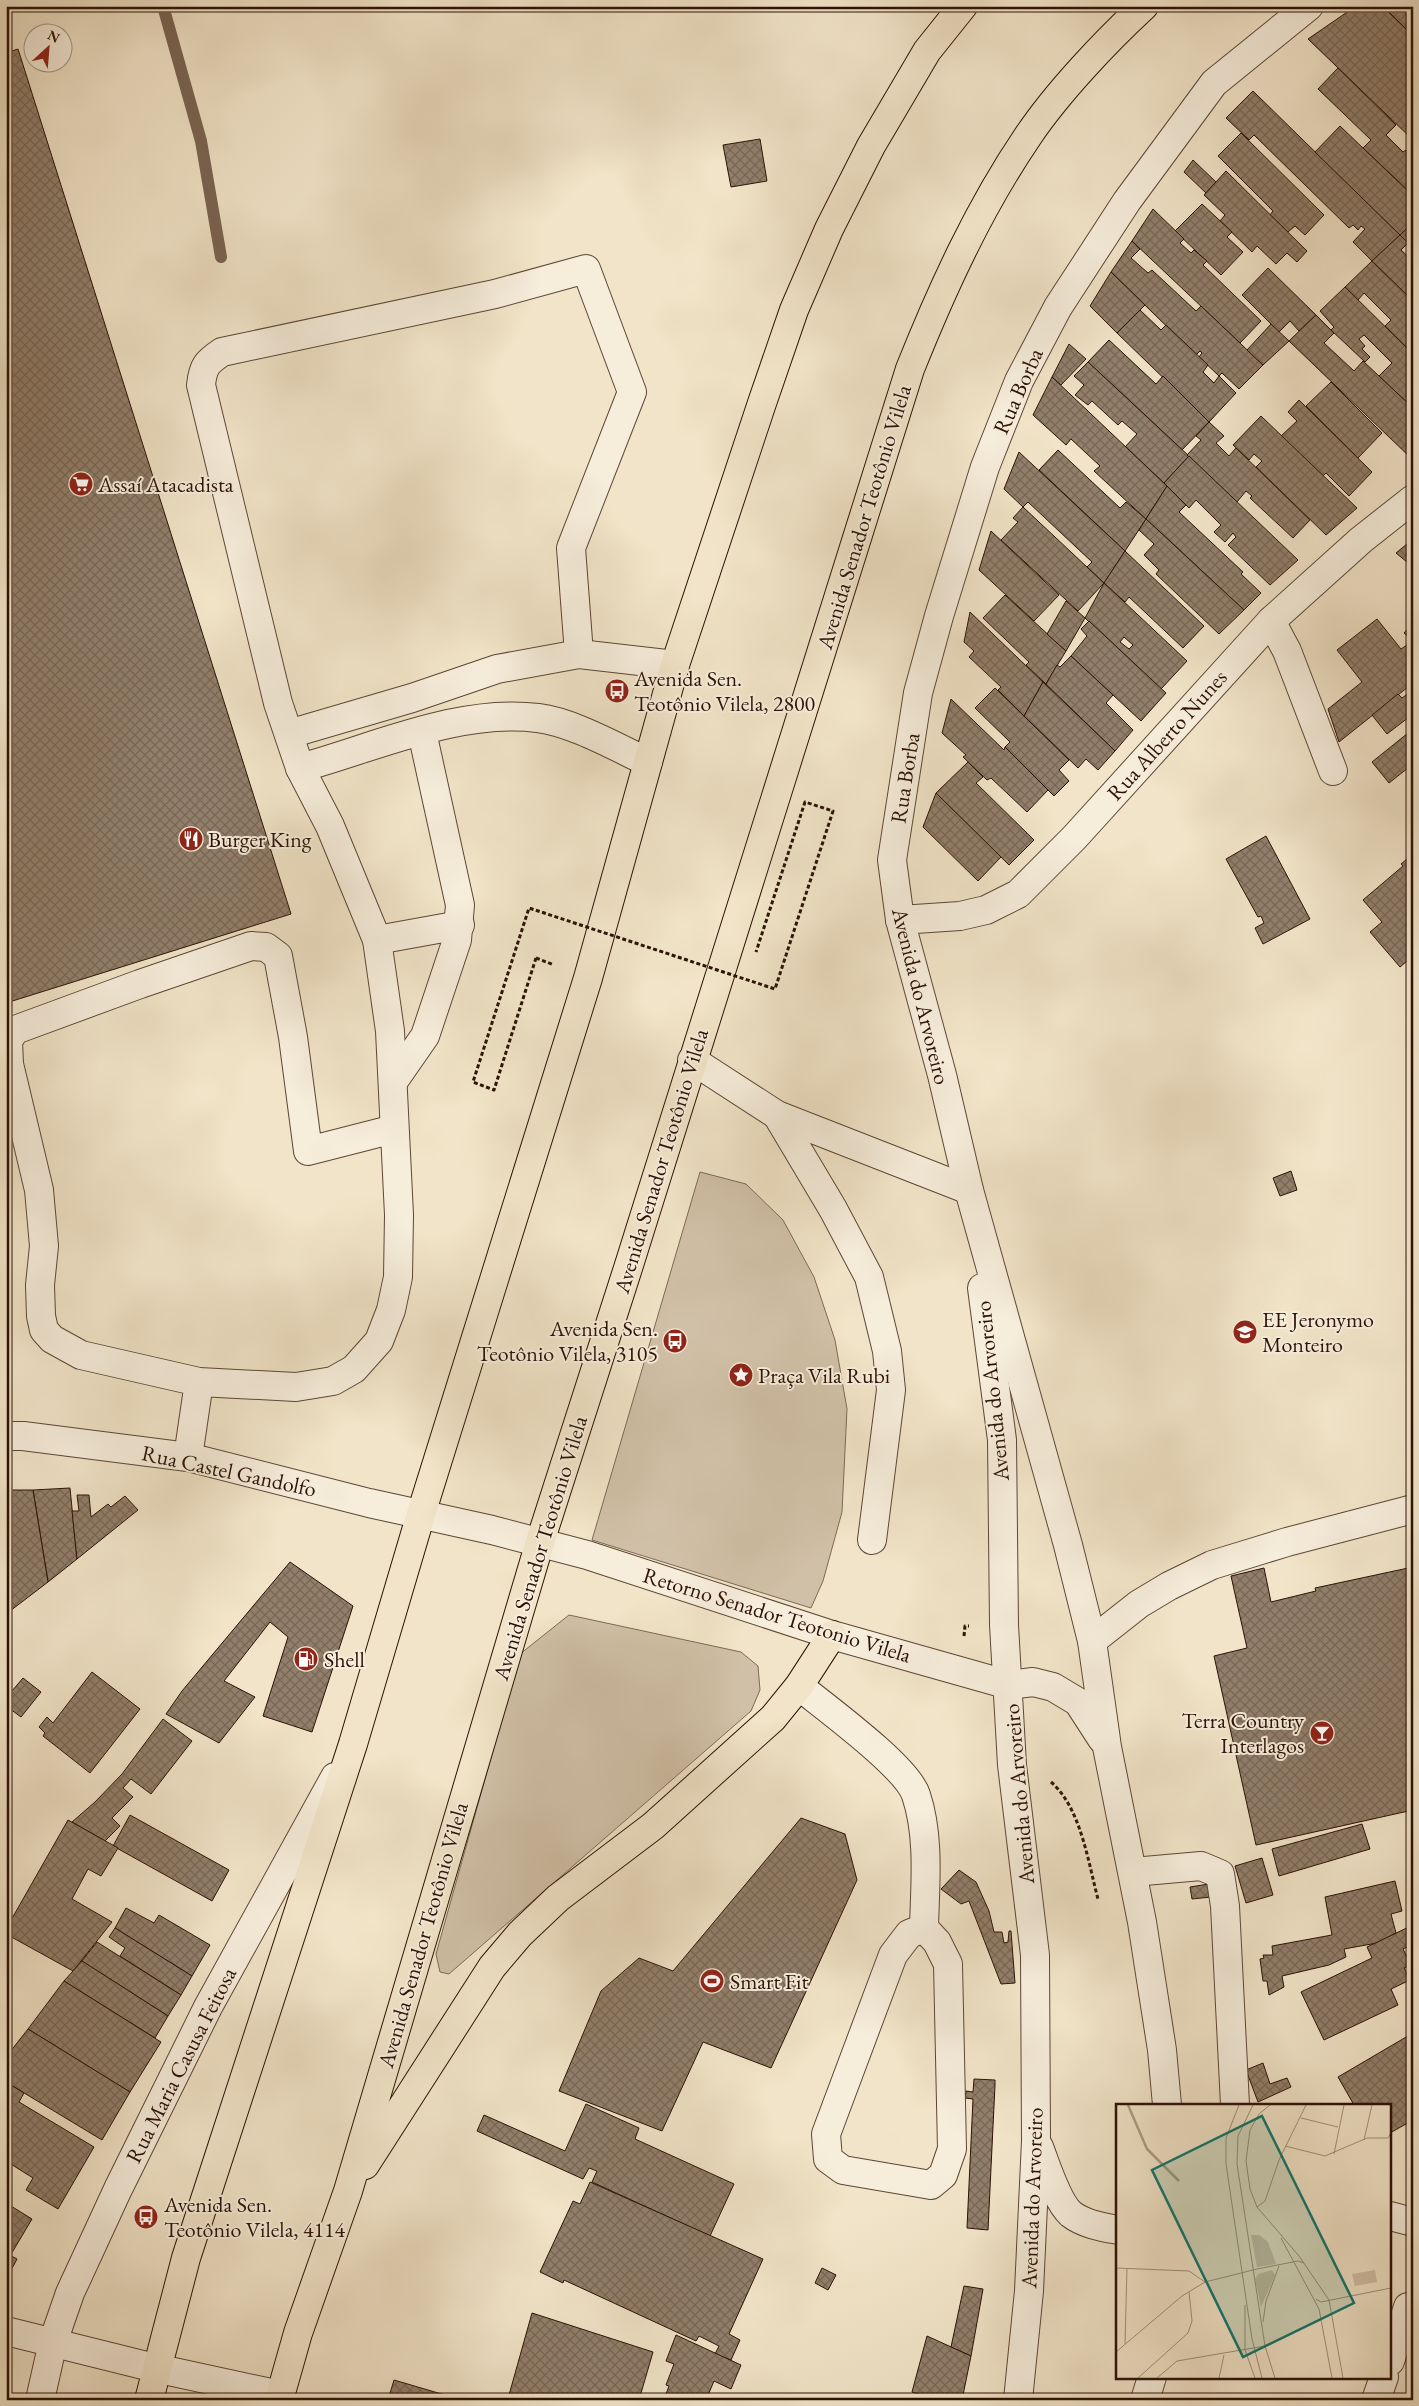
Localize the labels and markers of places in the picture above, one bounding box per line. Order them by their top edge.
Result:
place label: Assaí Atacadista [97,470,234,499]
supermarket icon: Assaí Atacadista [68,471,94,497]
place label: Avenida Sen. Teotônio Vilela, 2800 [633,664,816,718]
bus stop icon: Avenida Sen. Teotônio Vilela, 2800 [604,678,630,704]
place label: Burger King [208,825,312,854]
restaurant icon: Burger King [178,826,204,852]
place label: EE Jeronymo Monteiro [1262,1305,1374,1359]
place label: Avenida Sen. Teotônio Vilela, 3105 [477,1314,658,1368]
school or university icon: EE Jeronymo Monteiro [1232,1319,1258,1345]
bus stop icon: Avenida Sen. Teotônio Vilela, 3105 [662,1328,688,1354]
place label: Praça Vila Rubi [758,1361,890,1390]
place icon: Praça Vila Rubi [728,1362,754,1388]
place label: Shell [324,1645,365,1674]
fuel station icon: Shell [293,1646,319,1672]
place label: Terra Country Interlagos [1182,1706,1304,1760]
bar icon: Terra Country Interlagos [1309,1720,1335,1746]
place label: Smart Fit [730,1967,808,1996]
sports icon: Smart Fit [699,1968,725,1994]
place label: Avenida Sen. Teotônio Vilela, 4114 [163,2190,346,2244]
bus stop icon: Avenida Sen. Teotônio Vilela, 4114 [133,2204,159,2230]

